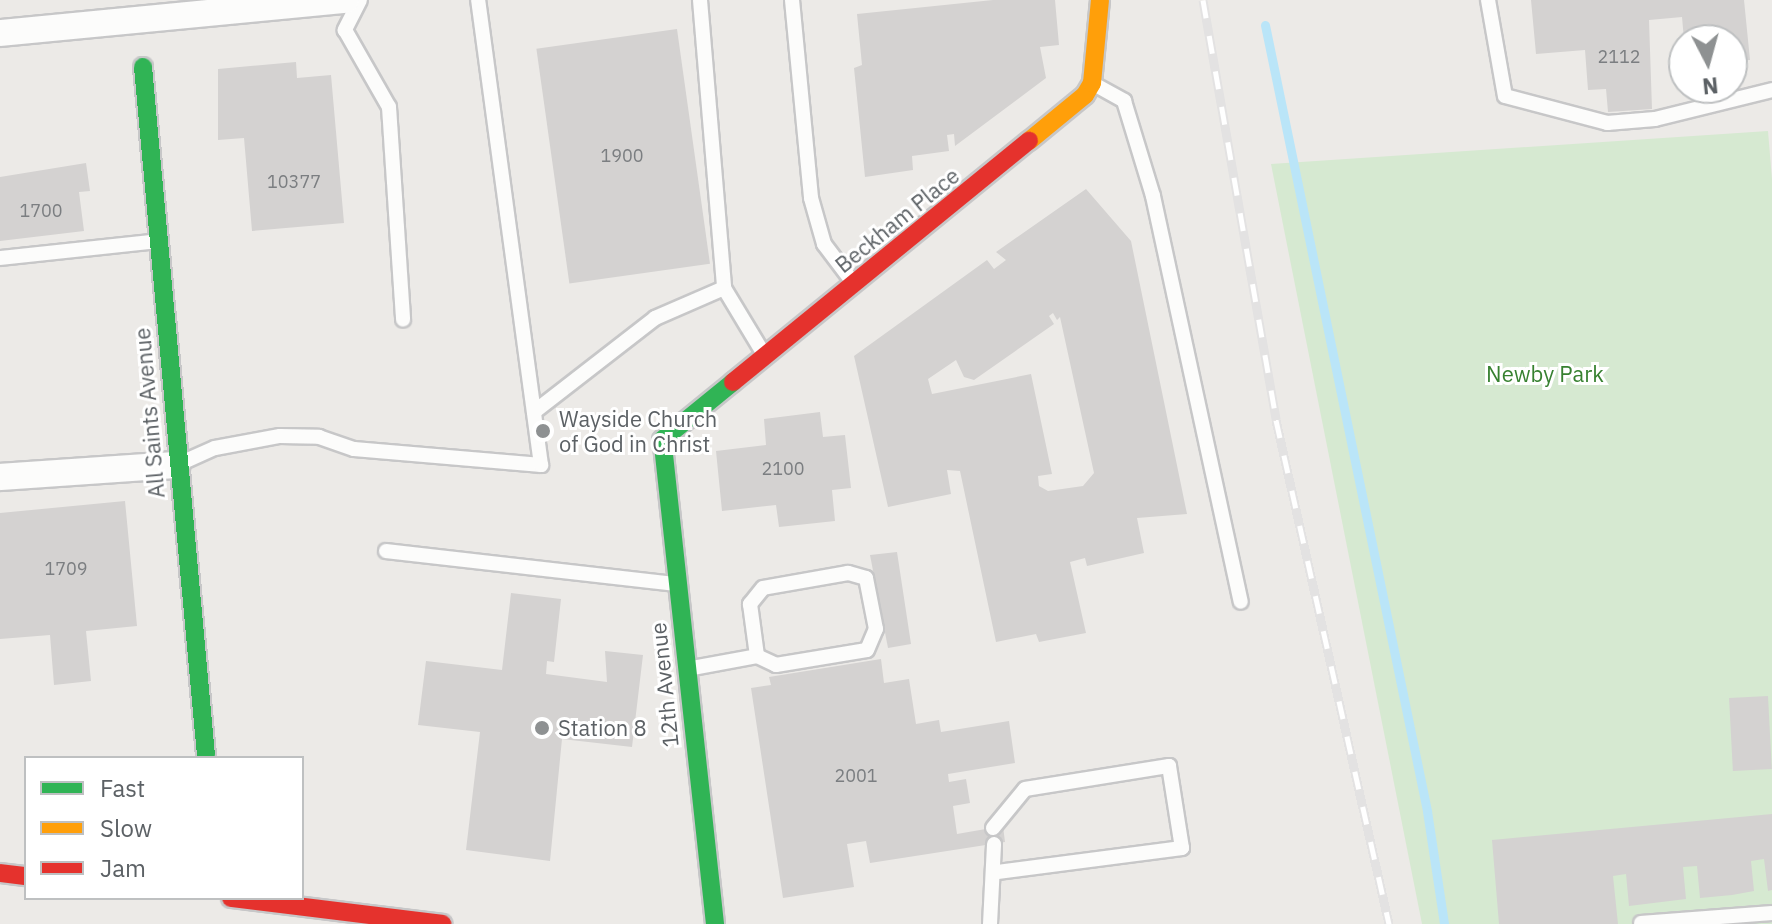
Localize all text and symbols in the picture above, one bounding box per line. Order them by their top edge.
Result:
north arrow [1668,24,1748,104]
house number: 2112 [1597,46,1641,68]
text: N [1701,71,1720,102]
house number: 1900 [600,145,644,167]
street label: Beckham Place [830,162,964,278]
house number: 10377 [267,171,321,193]
house number: 1700 [19,200,63,222]
street label: All Saints Avenue [128,327,170,499]
park label: Newby Park [1486,361,1604,387]
place label: Wayside Church of God in Christ [559,405,717,456]
marker: Wayside Church of God in Christ [534,422,552,440]
house number: 2100 [761,458,805,480]
house number: 1709 [44,558,88,580]
street label: 12th Avenue [644,621,684,749]
place label: Station 8 [558,715,647,741]
marker: Station 8 [533,719,551,737]
legend [24,756,304,900]
house number: 2001 [834,765,878,787]
text: Fast [100,772,145,804]
text: Slow [100,812,152,844]
text: Jam [100,852,146,884]

